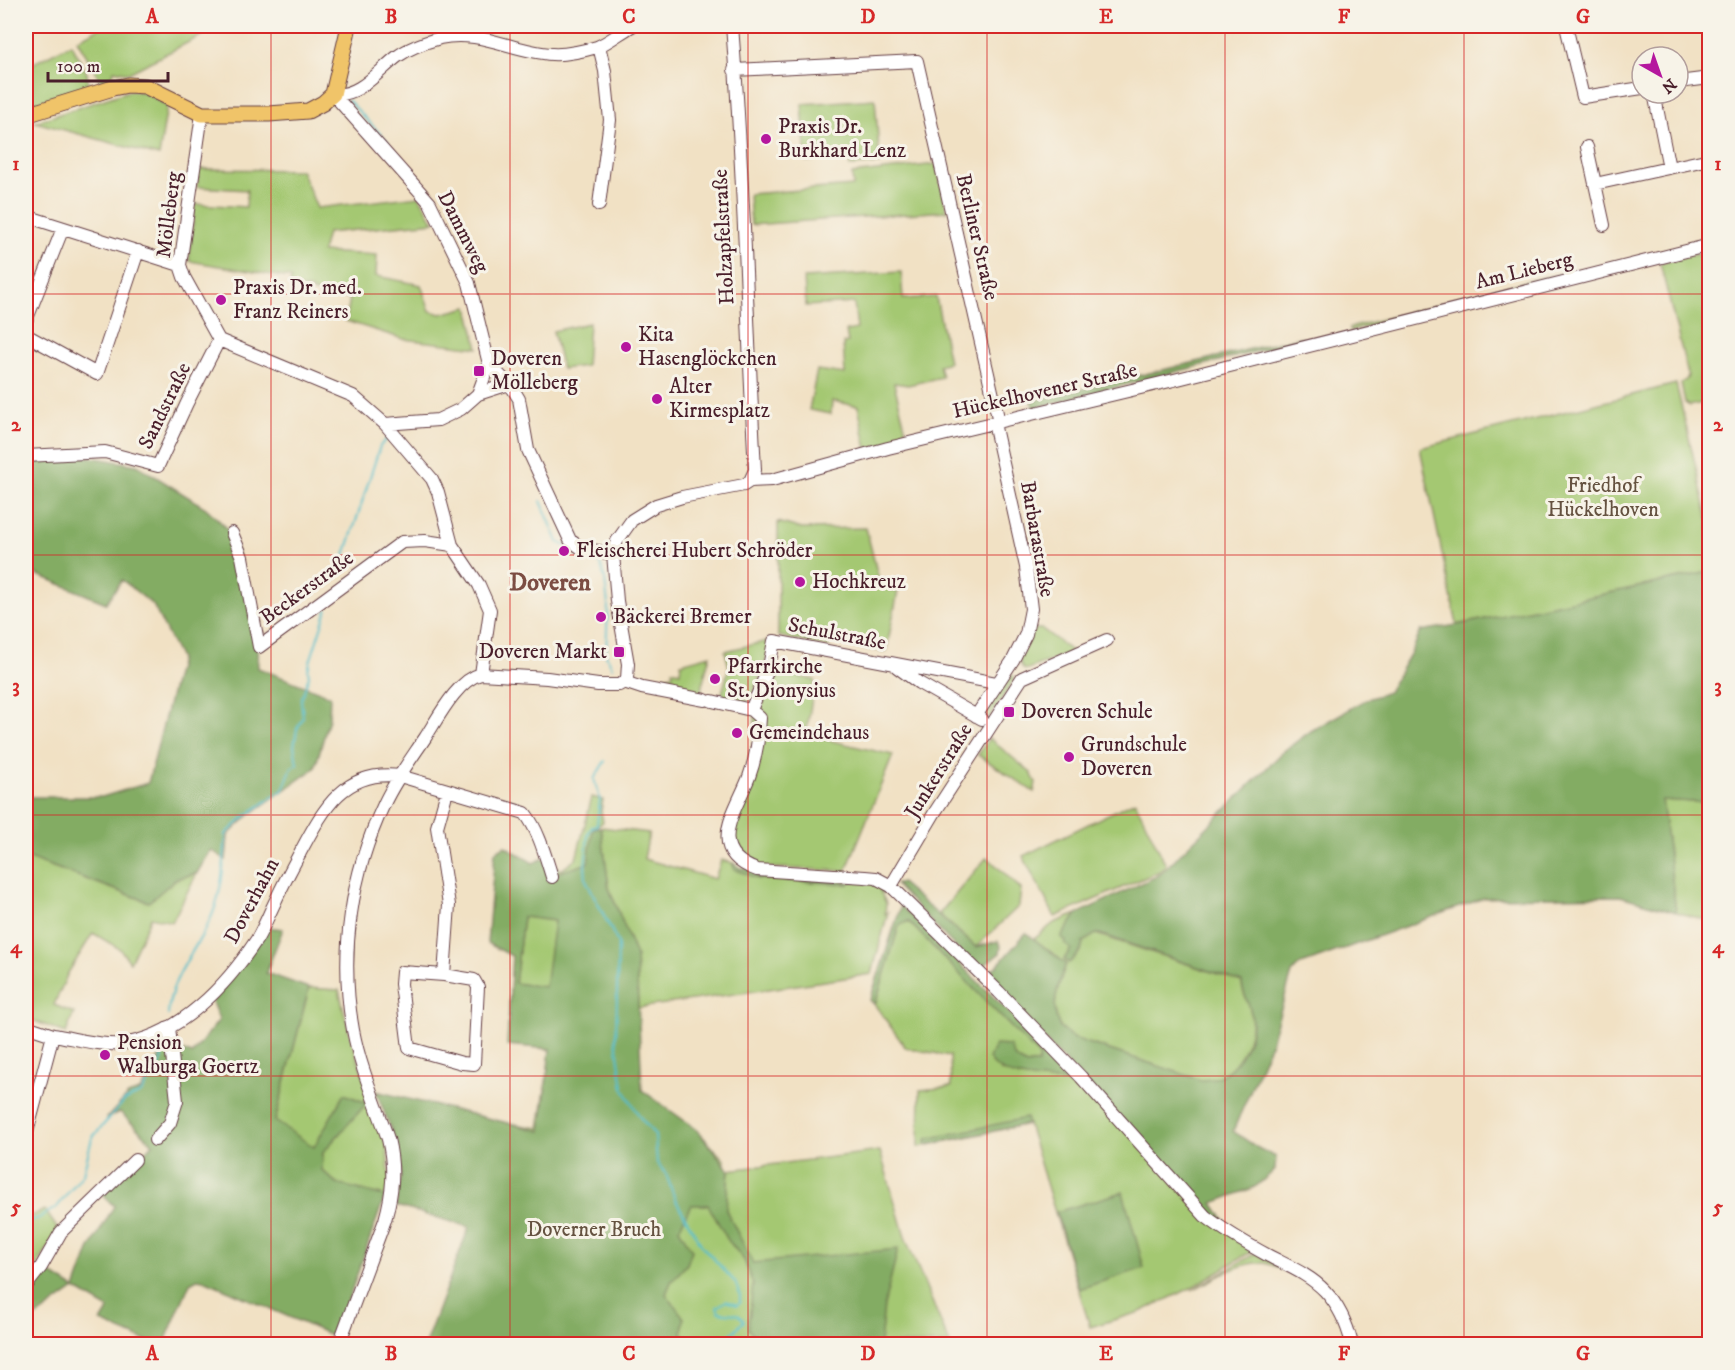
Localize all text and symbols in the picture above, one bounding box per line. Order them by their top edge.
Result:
text: A [145,5,160,30]
text: B [385,5,397,30]
text: C [622,5,636,30]
text: D [861,5,876,30]
text: E [1099,5,1113,30]
text: F [1338,5,1351,30]
text: G [1576,5,1590,30]
scale bar [48,45,168,83]
north arrow [1630,45,1690,105]
text: 100 m [57,56,100,78]
text: N [1658,74,1680,98]
place label: Praxis Dr. Burkhard Lenz [778,114,906,164]
marker: Praxis Dr. Burkhard Lenz [759,132,773,146]
text: 1 [12,152,20,177]
text: 1 [1714,152,1722,177]
street label: Holzapfelstraße [707,168,741,305]
street label: Mölleberg [151,170,187,260]
street label: Berliner Straße [950,171,1004,303]
street label: Dammweg [431,187,495,278]
street label: Am Lieberg [1473,246,1576,296]
place label: Praxis Dr. med. Franz Reiners [233,275,362,325]
marker: Praxis Dr. med. Franz Reiners [214,293,228,307]
place label: Kita Hasenglöckchen [638,322,777,372]
marker: Kita Hasenglöckchen [619,340,633,354]
place label: Doveren Mölleberg [491,346,579,396]
street label: Hückelhovener Straße [950,357,1140,425]
street label: Sandstraße [133,358,197,454]
marker: Doveren Mölleberg [472,364,486,378]
place label: Alter Kirmesplatz [669,374,770,424]
marker: Alter Kirmesplatz [650,392,664,406]
text: 2 [11,413,22,438]
text: 2 [1713,413,1724,438]
park label: Friedhof Hückelhoven [1547,473,1659,523]
street label: Barbarastraße [1014,479,1060,599]
place label: Fleischerei Hubert Schröder [576,538,813,564]
marker: Fleischerei Hubert Schröder [557,544,571,558]
street label: Beckerstraße [255,545,359,631]
district label: Doveren [509,568,591,598]
place label: Hochkreuz [812,569,906,595]
marker: Hochkreuz [793,575,807,589]
place label: Bäckerei Bremer [613,604,752,630]
marker: Bäckerei Bremer [594,610,608,624]
street label: Schulstraße [786,612,888,656]
place label: Doveren Markt [478,639,607,665]
marker: Doveren Markt [612,645,626,659]
place label: Pfarrkirche St. Dionysius [727,654,836,704]
marker: Pfarrkirche St. Dionysius [708,672,722,686]
text: 3 [12,674,20,699]
text: 3 [1714,674,1722,699]
place label: Doveren Schule [1021,699,1153,725]
marker: Doveren Schule [1002,705,1016,719]
street label: Junkerstraße [898,718,979,825]
place label: Gemeindehaus [749,720,869,746]
marker: Gemeindehaus [730,726,744,740]
place label: Grundschule Doveren [1081,732,1187,782]
marker: Grundschule Doveren [1062,750,1076,764]
street label: Doverhahn [219,854,285,948]
text: 4 [10,935,23,960]
text: 4 [1712,935,1725,960]
place label: Pension Walburga Goertz [116,1030,259,1080]
marker: Pension Walburga Goertz [98,1048,112,1062]
text: 5 [10,1195,21,1220]
text: 5 [1712,1195,1723,1220]
park label: Doverner Bruch [527,1217,661,1243]
text: A [145,1342,160,1367]
text: B [385,1342,397,1367]
text: C [622,1342,636,1367]
text: D [861,1342,876,1367]
text: E [1099,1342,1113,1367]
text: F [1338,1342,1351,1367]
text: G [1576,1342,1590,1367]

